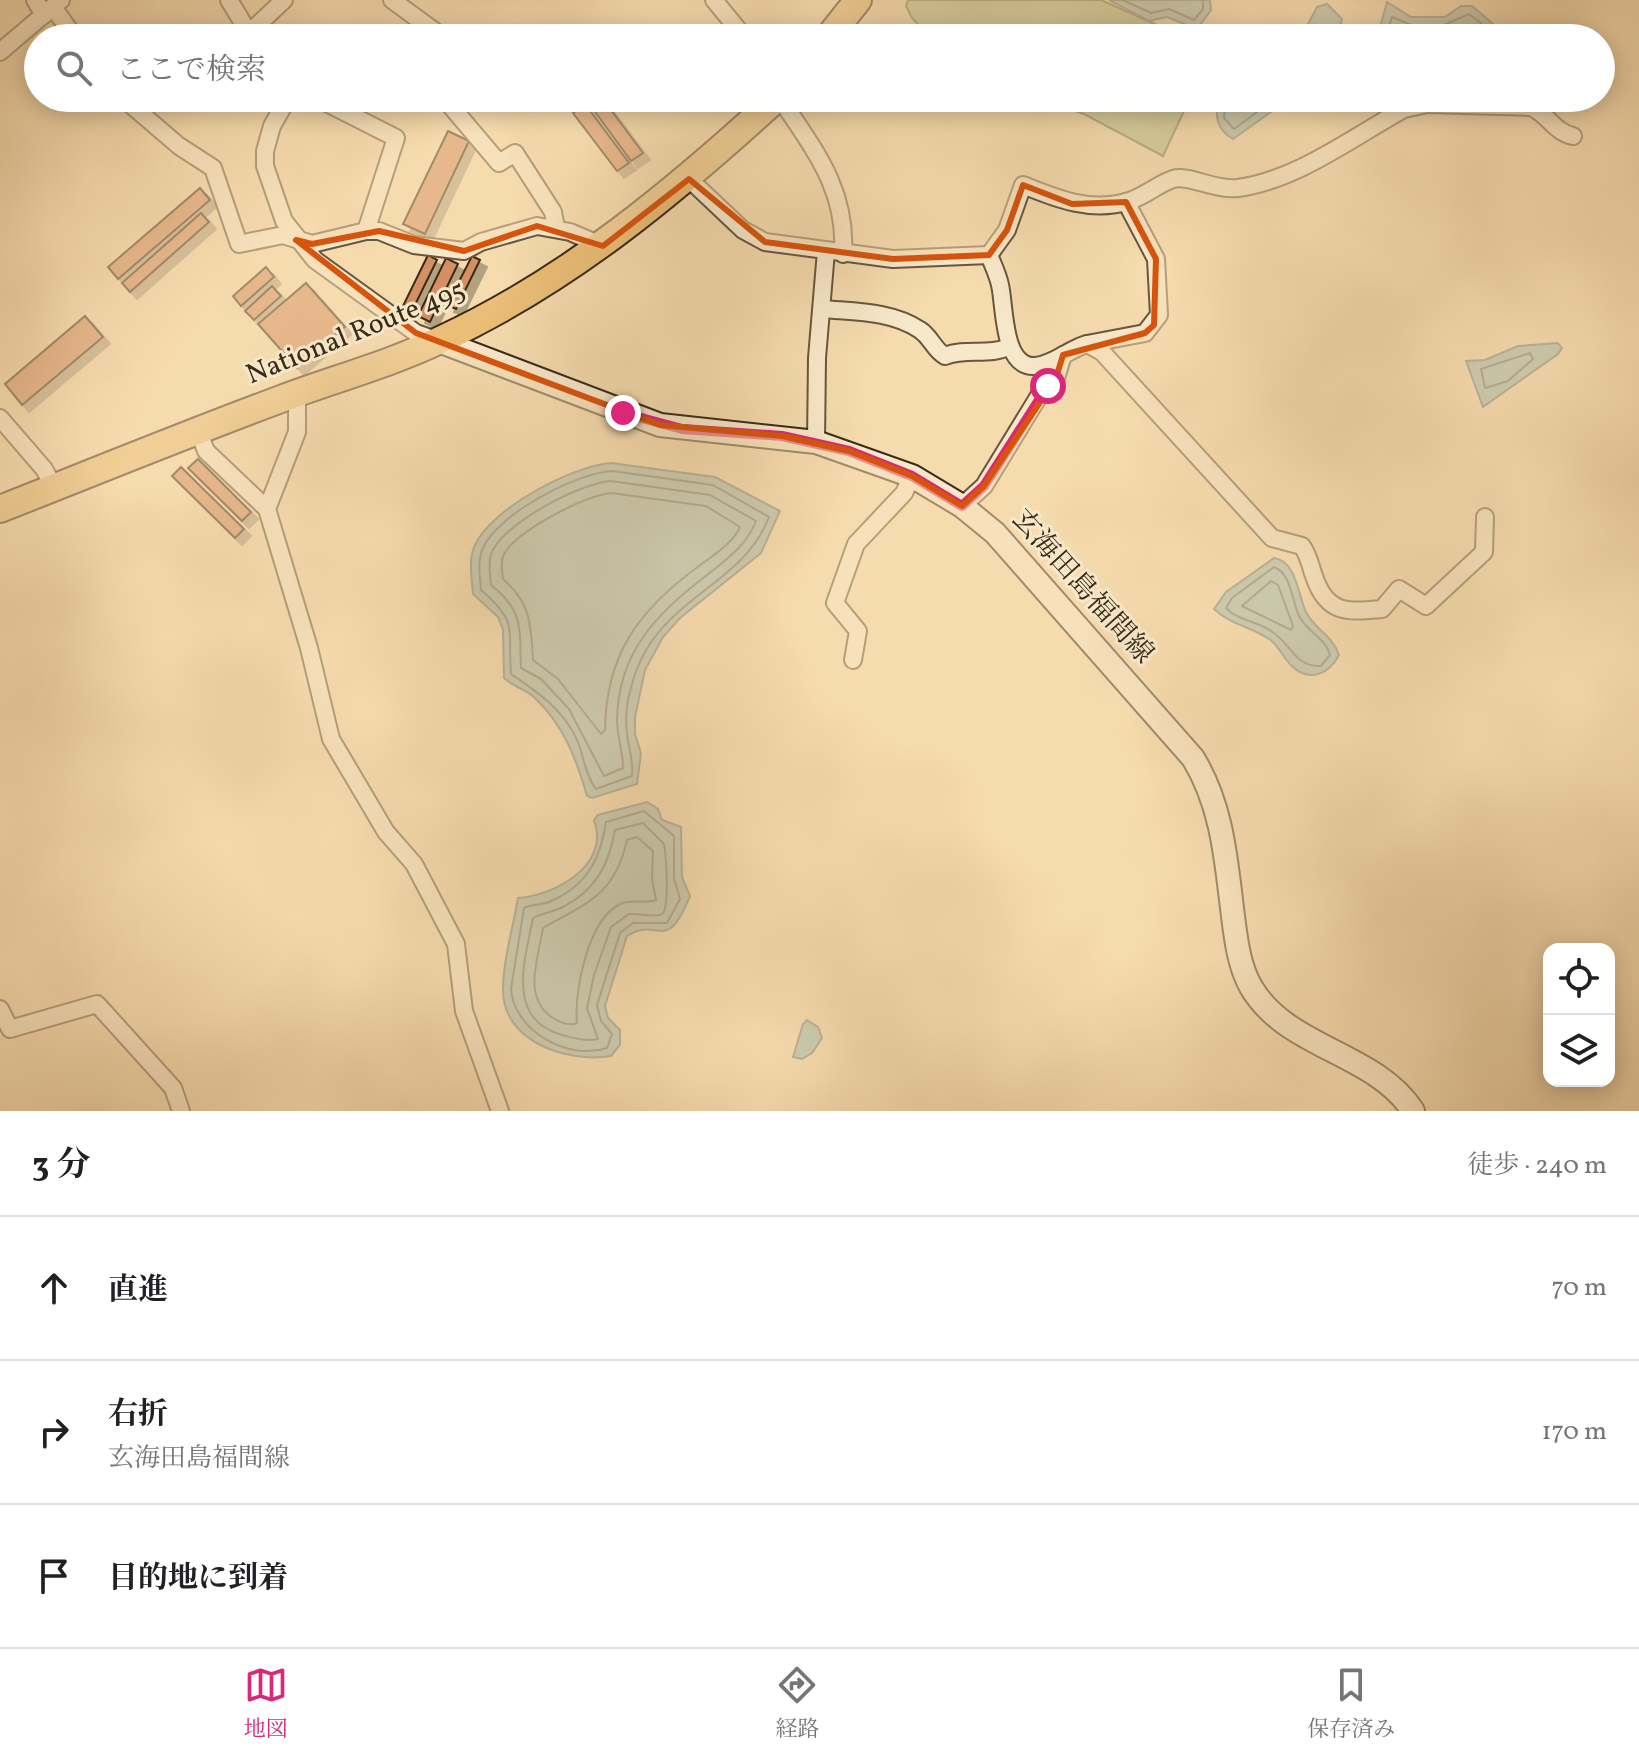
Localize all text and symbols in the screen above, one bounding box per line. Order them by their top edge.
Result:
search box [24,24,1615,112]
icon: search [52,46,96,90]
text: ここで検索 [116,50,266,92]
street label: National Route 495 [240,271,472,395]
route start [1030,368,1066,404]
route end [605,395,641,431]
street label: 玄海田島福間線 [1002,501,1162,673]
map controls [1543,943,1615,1087]
button: locate [1543,943,1615,1015]
button: layers [1543,1015,1615,1087]
text: 3 分 [32,1143,90,1190]
text: 徒歩 · 240 m [1467,1148,1607,1184]
icon: ahead [32,1266,76,1310]
text: 直進 [108,1270,168,1312]
text: 70 m [1552,1270,1607,1306]
text: 右折 [108,1394,168,1436]
icon: right [32,1410,76,1454]
text: 170 m [1542,1414,1607,1450]
text: 玄海田島福間線 [108,1441,290,1477]
icon: arrive [32,1554,76,1598]
text: 目的地に到着 [108,1558,288,1600]
tab: 地図 [244,1663,288,1746]
tab: 経路 [775,1663,819,1746]
tab: 保存済み [1307,1663,1395,1746]

